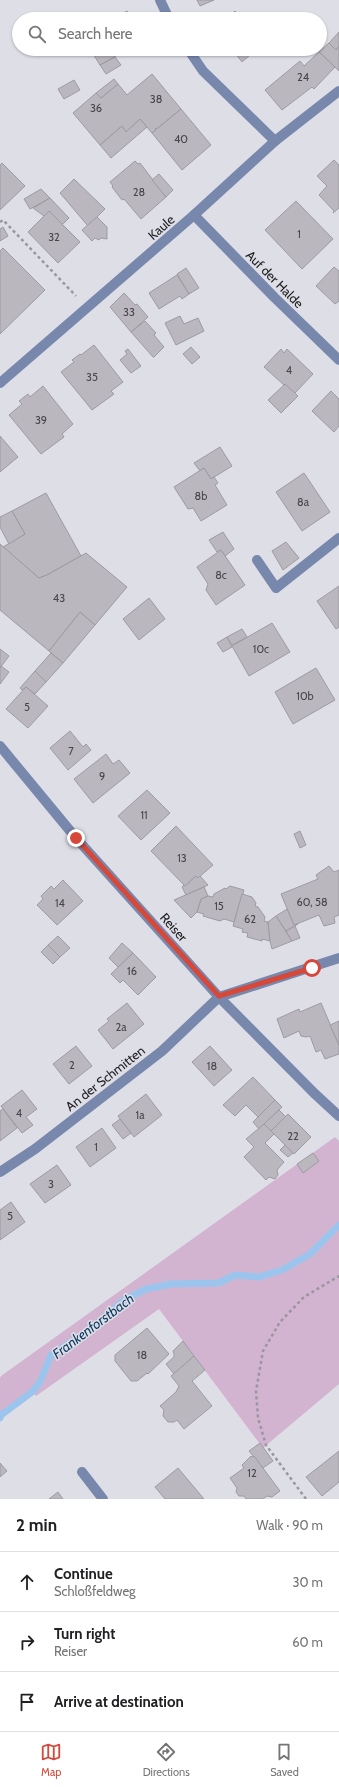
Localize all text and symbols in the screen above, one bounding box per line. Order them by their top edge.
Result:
search box [12,12,327,56]
icon: search [26,23,48,45]
text: Search here [58,25,133,43]
house number: 24 [297,70,310,84]
house number: 38 [150,92,162,106]
house number: 36 [90,101,102,115]
house number: 40 [174,132,188,146]
house number: 28 [133,185,145,199]
street label: Kaule [144,211,178,243]
house number: 1 [297,227,301,241]
house number: 32 [48,230,60,244]
street label: Auf der Halde [243,247,307,311]
house number: 33 [123,305,135,319]
house number: 4 [286,363,293,377]
house number: 35 [86,370,98,384]
house number: 39 [35,413,47,427]
house number: 8b [195,489,207,503]
house number: 8a [297,495,310,509]
house number: 8c [215,568,227,582]
house number: 43 [53,591,65,605]
house number: 10c [253,642,269,656]
house number: 10b [296,689,314,703]
house number: 5 [24,700,30,714]
house number: 7 [68,744,74,758]
house number: 9 [99,769,105,783]
house number: 11 [140,808,148,822]
route end [67,829,85,847]
house number: 13 [177,851,187,865]
house number: 60, 58 [296,895,328,909]
house number: 14 [55,896,66,910]
house number: 15 [214,899,224,913]
street label: Reiser [157,909,192,945]
house number: 62 [244,912,256,926]
route start [303,959,321,977]
house number: 16 [127,964,137,978]
house number: 2a [115,1020,127,1034]
street label: An der Schmitten [62,1042,148,1114]
house number: 2 [69,1058,75,1072]
house number: 18 [207,1059,217,1073]
house number: 4 [16,1106,23,1120]
house number: 1a [136,1108,145,1122]
house number: 22 [287,1129,299,1143]
house number: 1 [94,1140,98,1154]
house number: 3 [48,1177,54,1191]
house number: 5 [7,1209,13,1223]
water label: Frankenforstbach [48,1289,138,1363]
house number: 18 [137,1348,147,1362]
house number: 12 [247,1466,257,1480]
text: 2 min [16,1515,57,1535]
text: Walk · 90 m [256,1517,323,1533]
text: Continue [54,1565,113,1583]
icon: ahead [16,1571,38,1593]
text: 30 m [293,1574,323,1590]
text: Schloßfeldweg [54,1583,136,1599]
text: Turn right [54,1625,115,1643]
icon: right [16,1631,38,1653]
text: 60 m [292,1634,323,1650]
text: Reiser [54,1643,87,1659]
icon: arrive [16,1691,38,1713]
text: Arrive at destination [54,1693,184,1711]
tab: Map [40,1741,62,1779]
tab: Directions [143,1741,190,1779]
tab: Saved [270,1741,299,1779]

